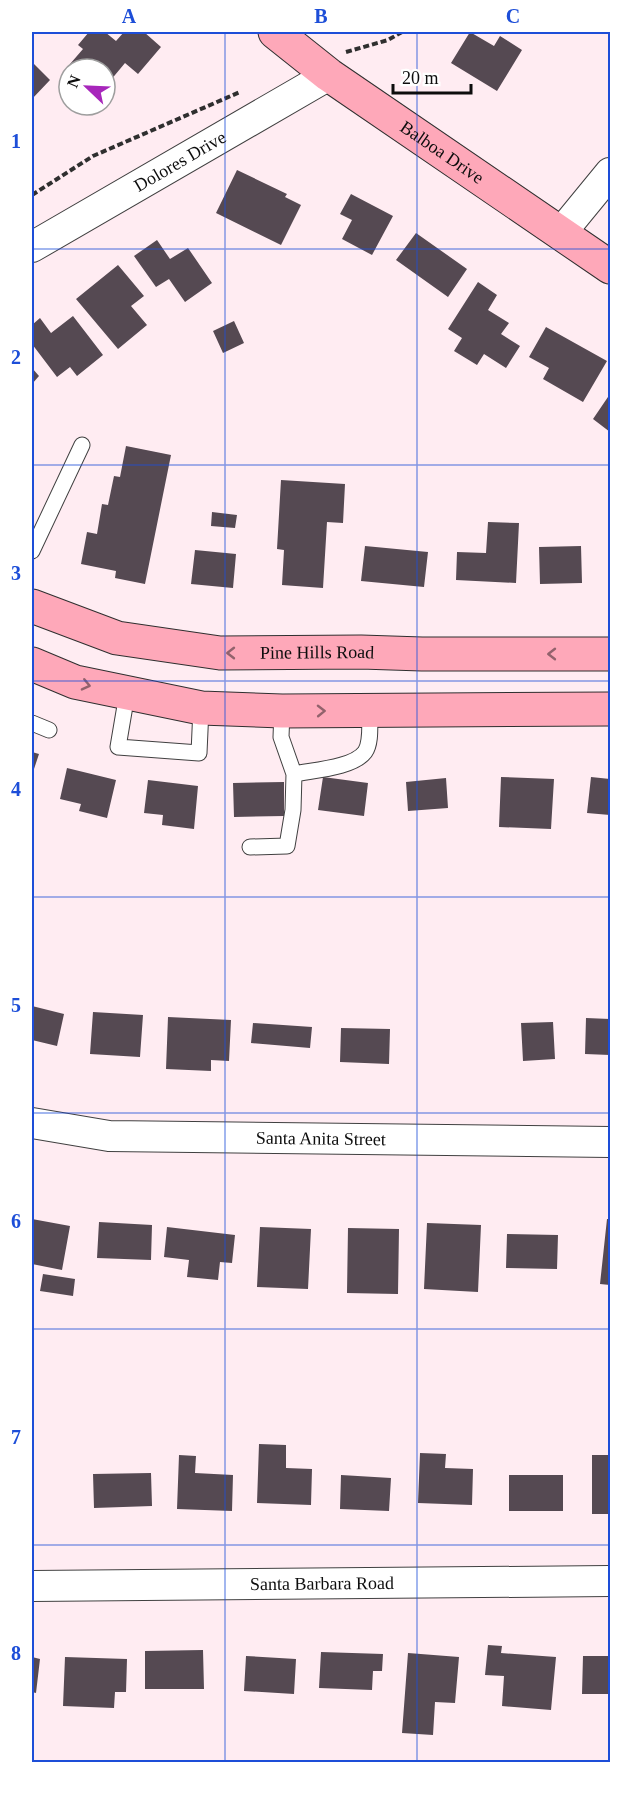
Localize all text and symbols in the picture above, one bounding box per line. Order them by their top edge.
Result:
text: A [122,5,137,27]
text: B [314,5,328,27]
text: C [506,5,520,27]
north arrow [57,57,117,117]
scale bar [393,57,471,95]
text: 20 m [402,68,439,88]
text: N [64,72,84,90]
street label: Balboa Drive [397,117,488,188]
street label: Dolores Drive [131,127,229,196]
text: 1 [11,130,21,152]
text: 2 [11,346,21,368]
text: 3 [11,562,21,584]
street label: Pine Hills Road [260,642,374,663]
one-way arrow [227,647,236,659]
one-way arrow [548,648,557,660]
one-way arrow [81,678,91,691]
one-way arrow [316,705,325,717]
text: 4 [11,778,21,800]
text: 5 [11,994,21,1016]
street label: Santa Anita Street [256,1128,386,1149]
text: 6 [11,1210,21,1232]
text: 7 [11,1426,21,1448]
street label: Santa Barbara Road [250,1573,394,1594]
text: 8 [11,1642,21,1664]

